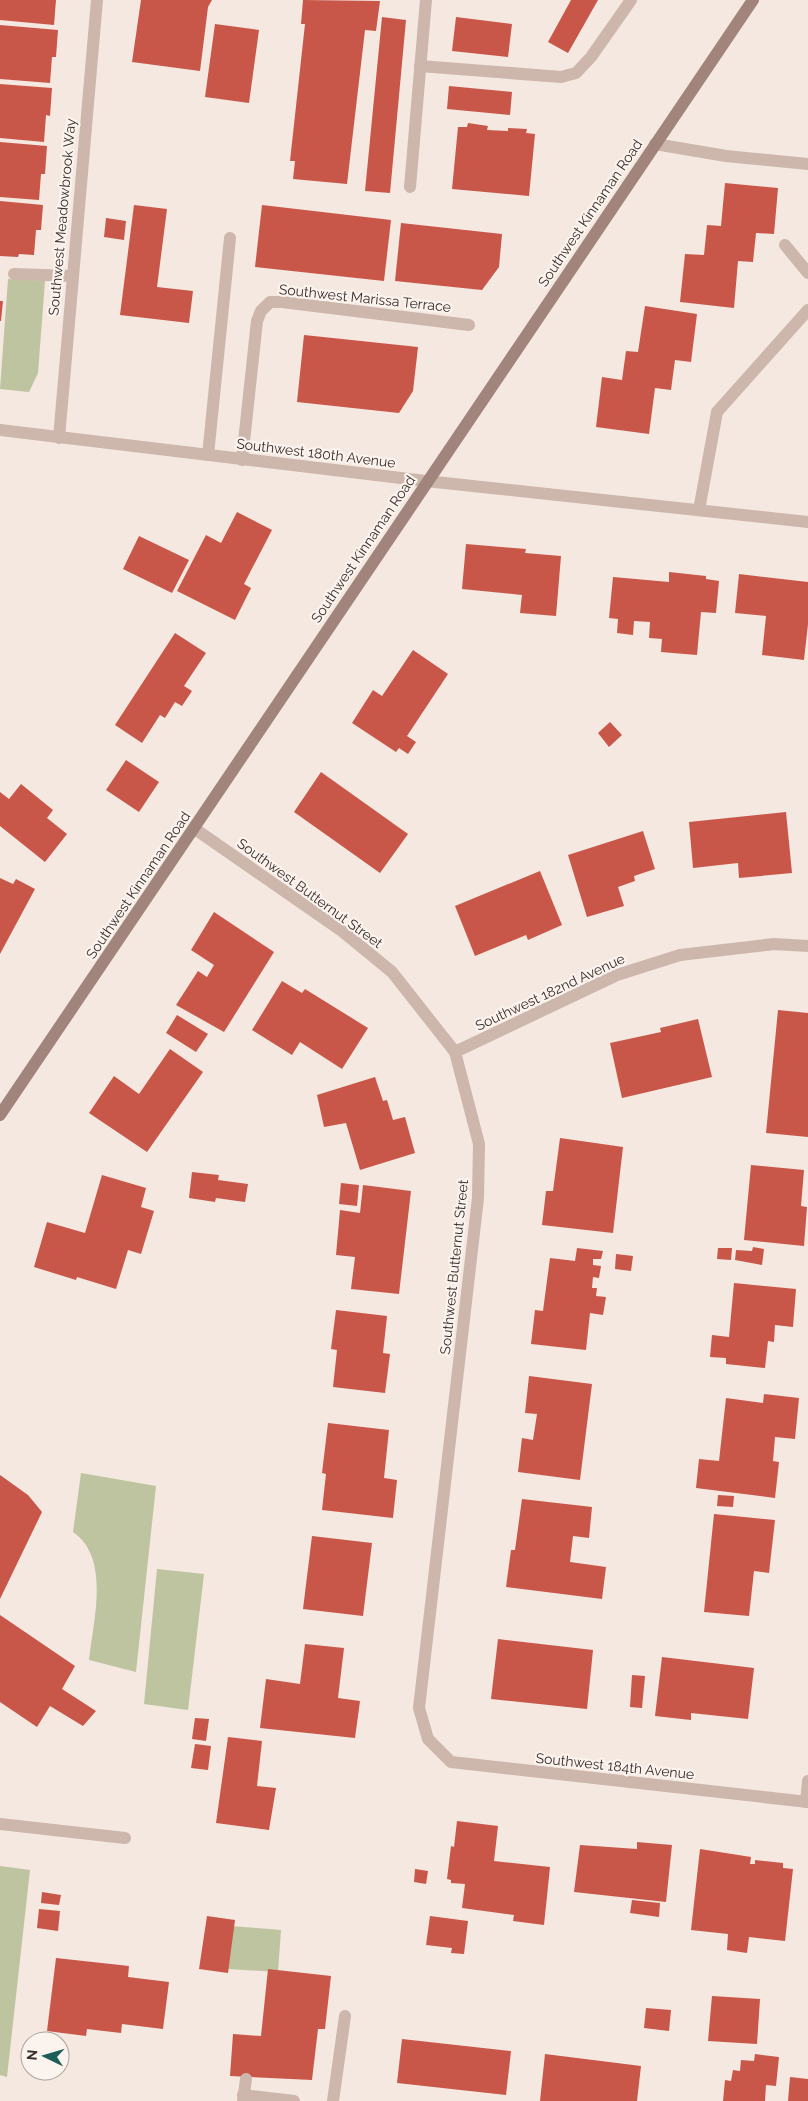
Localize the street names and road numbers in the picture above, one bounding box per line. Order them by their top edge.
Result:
street label: Southwest Meadowbrook Way [45,117,79,316]
street label: Southwest Kinnaman Road [535,136,645,290]
street label: Southwest Marissa Terrace [278,281,452,315]
street label: Southwest 180th Avenue [236,435,396,471]
street label: Southwest Kinnaman Road [308,472,418,626]
street label: Southwest Kinnaman Road [83,808,193,962]
street label: Southwest Butternut Street [234,835,386,951]
street label: Southwest 182nd Avenue [473,950,627,1034]
street label: Southwest Butternut Street [437,1178,471,1355]
street label: Southwest 184th Avenue [535,1750,695,1782]

